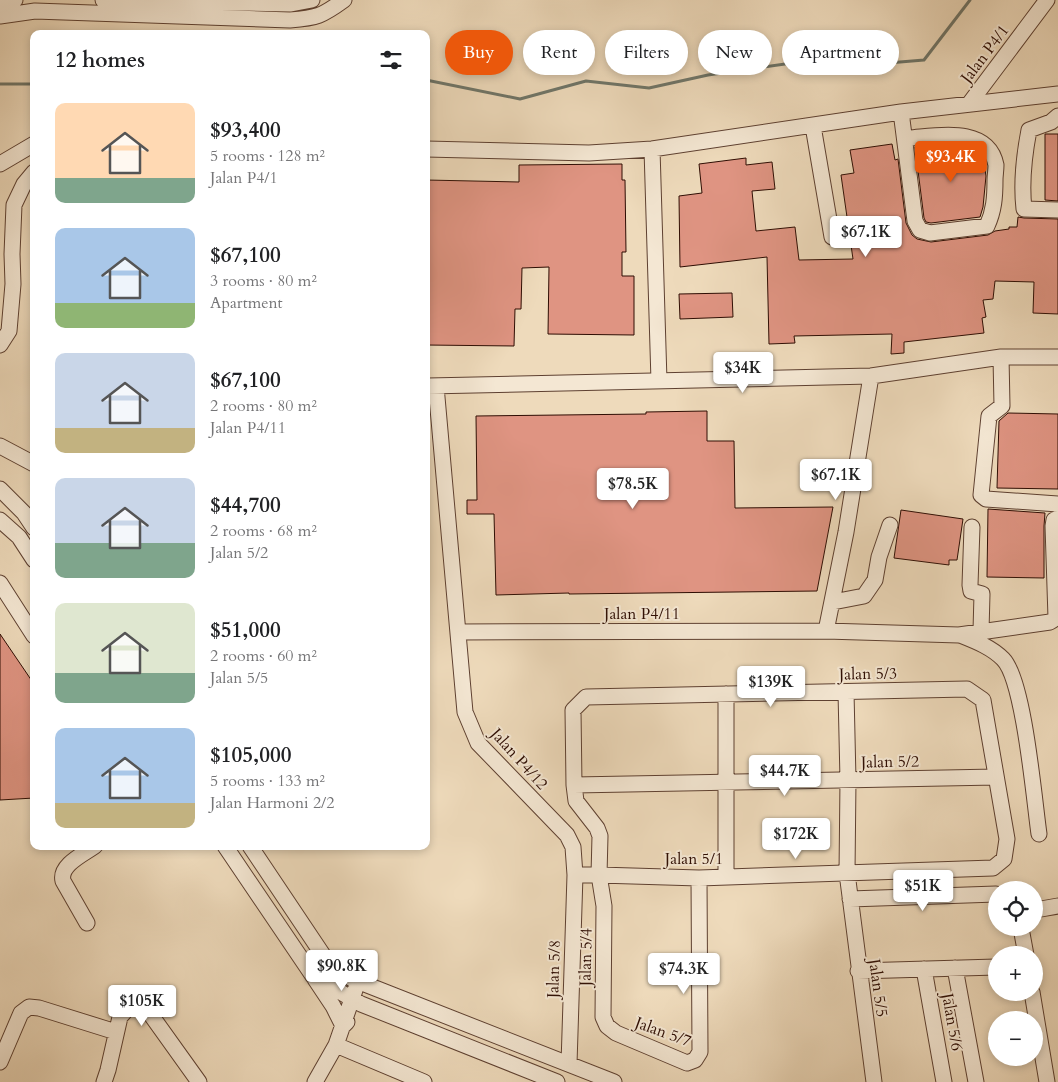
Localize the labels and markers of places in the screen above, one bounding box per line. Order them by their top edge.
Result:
pin: $93.4K [910,140,992,183]
pin: $67.1K [825,216,907,258]
pin: $34K [713,352,773,394]
pin: $67.1K [795,458,877,501]
pin: $78.5K [592,468,674,510]
pin: $139K [736,666,806,708]
pin: $44.7K [744,754,826,797]
pin: $172K [761,818,831,860]
pin: $51K [893,870,953,912]
pin: $90.8K [301,950,383,992]
pin: $74.3K [643,952,725,995]
pin: $105K [107,984,177,1027]

